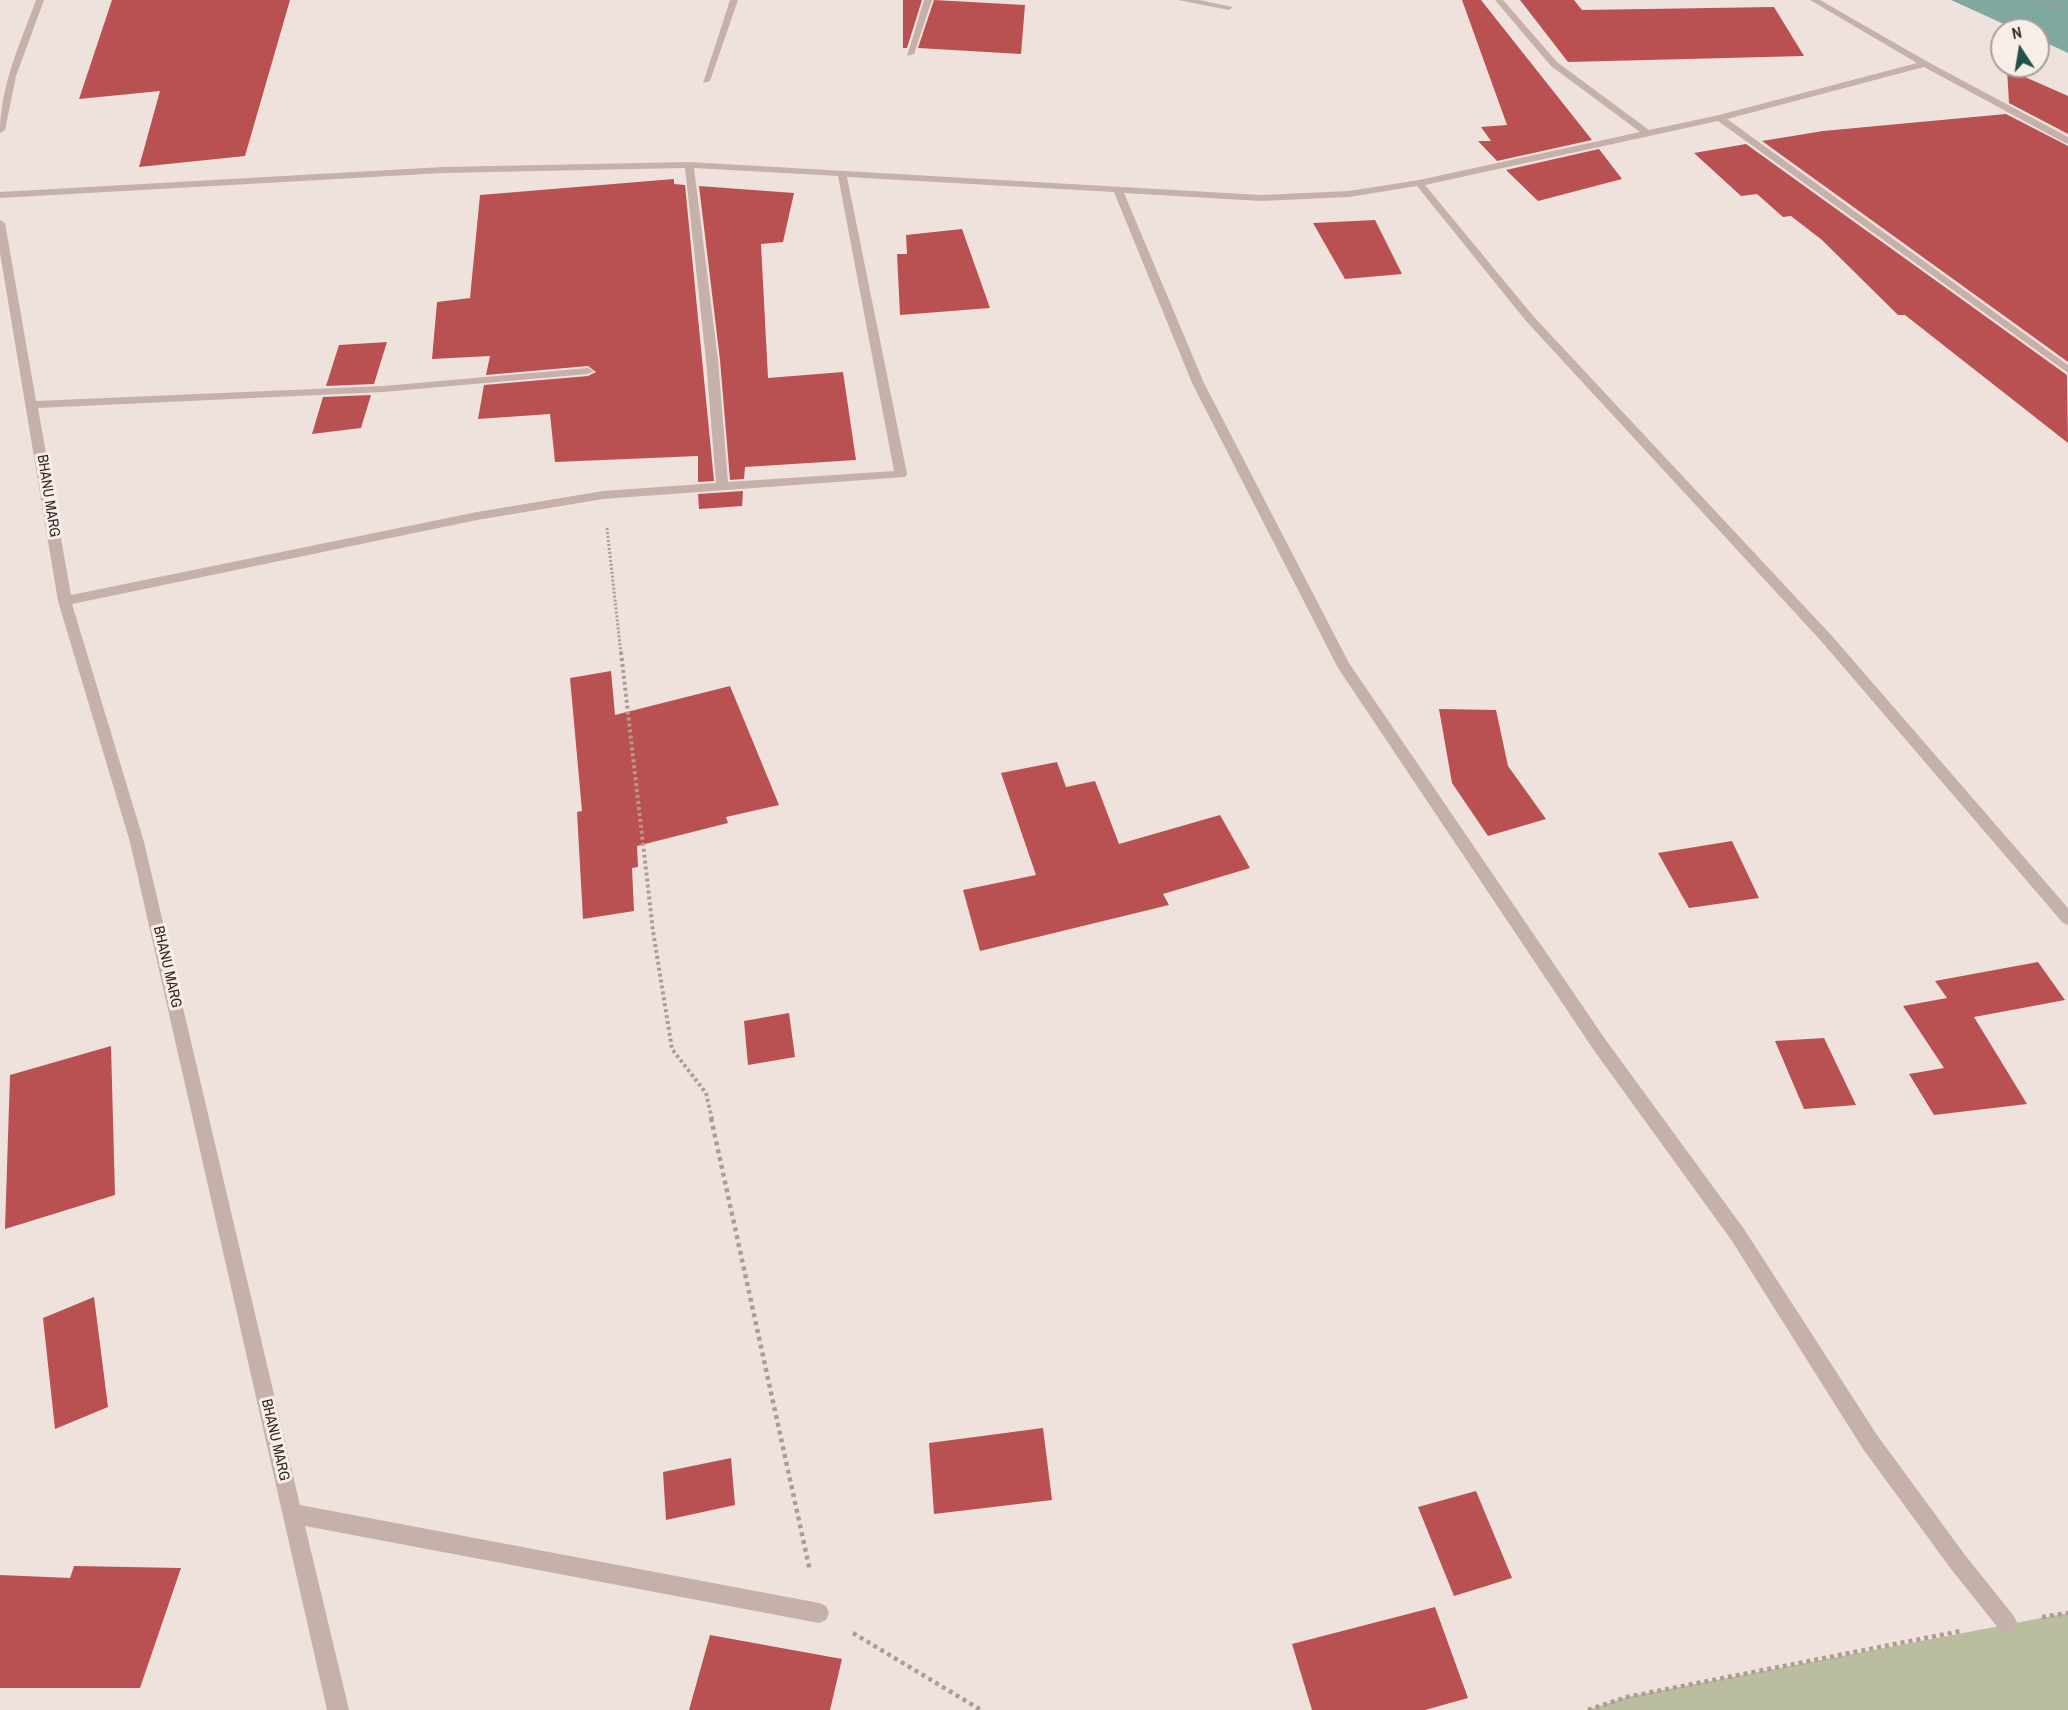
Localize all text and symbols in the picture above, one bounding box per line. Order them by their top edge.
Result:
north arrow [1990,18,2050,78]
text: N [2010,21,2024,44]
street label: BHANU MARG [33,453,63,539]
street label: BHANU MARG [149,924,185,1010]
street label: BHANU MARG [257,1397,293,1483]

